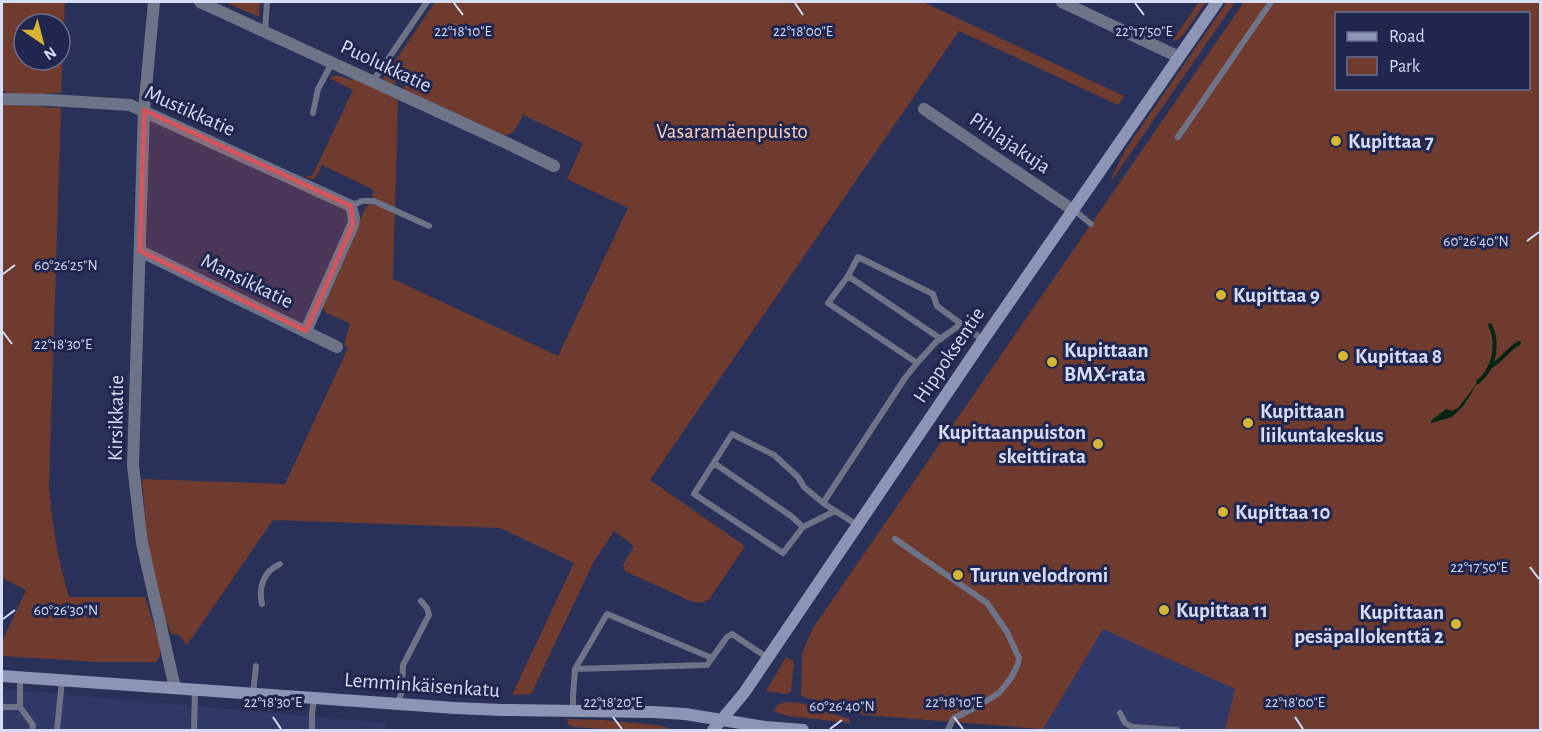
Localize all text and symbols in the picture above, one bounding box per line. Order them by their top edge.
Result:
north arrow [12,12,72,72]
legend [1335,12,1530,90]
text: 22°18'10"E [434,24,492,39]
text: 22°18'00"E [773,24,833,39]
text: 22°17'50"E [1115,24,1173,39]
text: Road [1389,28,1425,46]
street label: Puolukkatie [337,36,435,96]
text: N [41,44,59,63]
text: Park [1389,58,1421,76]
street label: Mustikkatie [142,82,238,140]
street label: Pihlajakuja [966,108,1055,178]
park label: Vasaramäenpuisto [656,121,808,142]
place label: Kupittaa 7 [1348,131,1434,152]
marker: Kupittaa 7 [1329,134,1343,148]
text: 60°26'40"N [1443,234,1509,249]
street label: Mansikkatie [198,250,296,312]
text: 60°26'25"N [34,258,98,273]
place label: Kupittaa 9 [1233,285,1320,306]
marker: Kupittaa 9 [1214,288,1228,302]
street label: Hippoksentie [909,303,989,407]
text: 22°18'30"E [34,337,92,352]
place label: Kupittaan BMX-rata [1064,340,1149,385]
place label: Kupittaa 8 [1355,346,1442,367]
marker: Kupittaa 8 [1336,349,1350,363]
marker: Kupittaan BMX-rata [1045,355,1059,369]
street label: Kirsikkatie [105,375,127,461]
place label: Kupittaan liikuntakeskus [1260,401,1383,446]
marker: Kupittaan liikuntakeskus [1241,416,1255,430]
place label: Kupittaanpuiston skeittirata [938,422,1086,467]
marker: Kupittaanpuiston skeittirata [1091,437,1105,451]
place label: Kupittaa 10 [1235,502,1330,523]
marker: Kupittaa 10 [1216,505,1230,519]
text: 22°17'50"E [1450,560,1508,575]
place label: Turun velodromi [970,565,1108,586]
marker: Turun velodromi [951,568,965,582]
place label: Kupittaa 11 [1176,600,1268,621]
place label: Kupittaan pesäpallokenttä 2 [1294,602,1444,647]
text: 60°26'30"N [34,603,98,618]
marker: Kupittaa 11 [1157,603,1171,617]
marker: Kupittaan pesäpallokenttä 2 [1449,617,1463,631]
street label: Lemminkäisenkatu [343,669,501,701]
text: 22°18'30"E [244,695,302,710]
text: 22°18'20"E [584,695,642,710]
text: 22°18'10"E [925,695,983,710]
text: 22°18'00"E [1265,695,1325,710]
text: 60°26'40"N [809,699,875,714]

